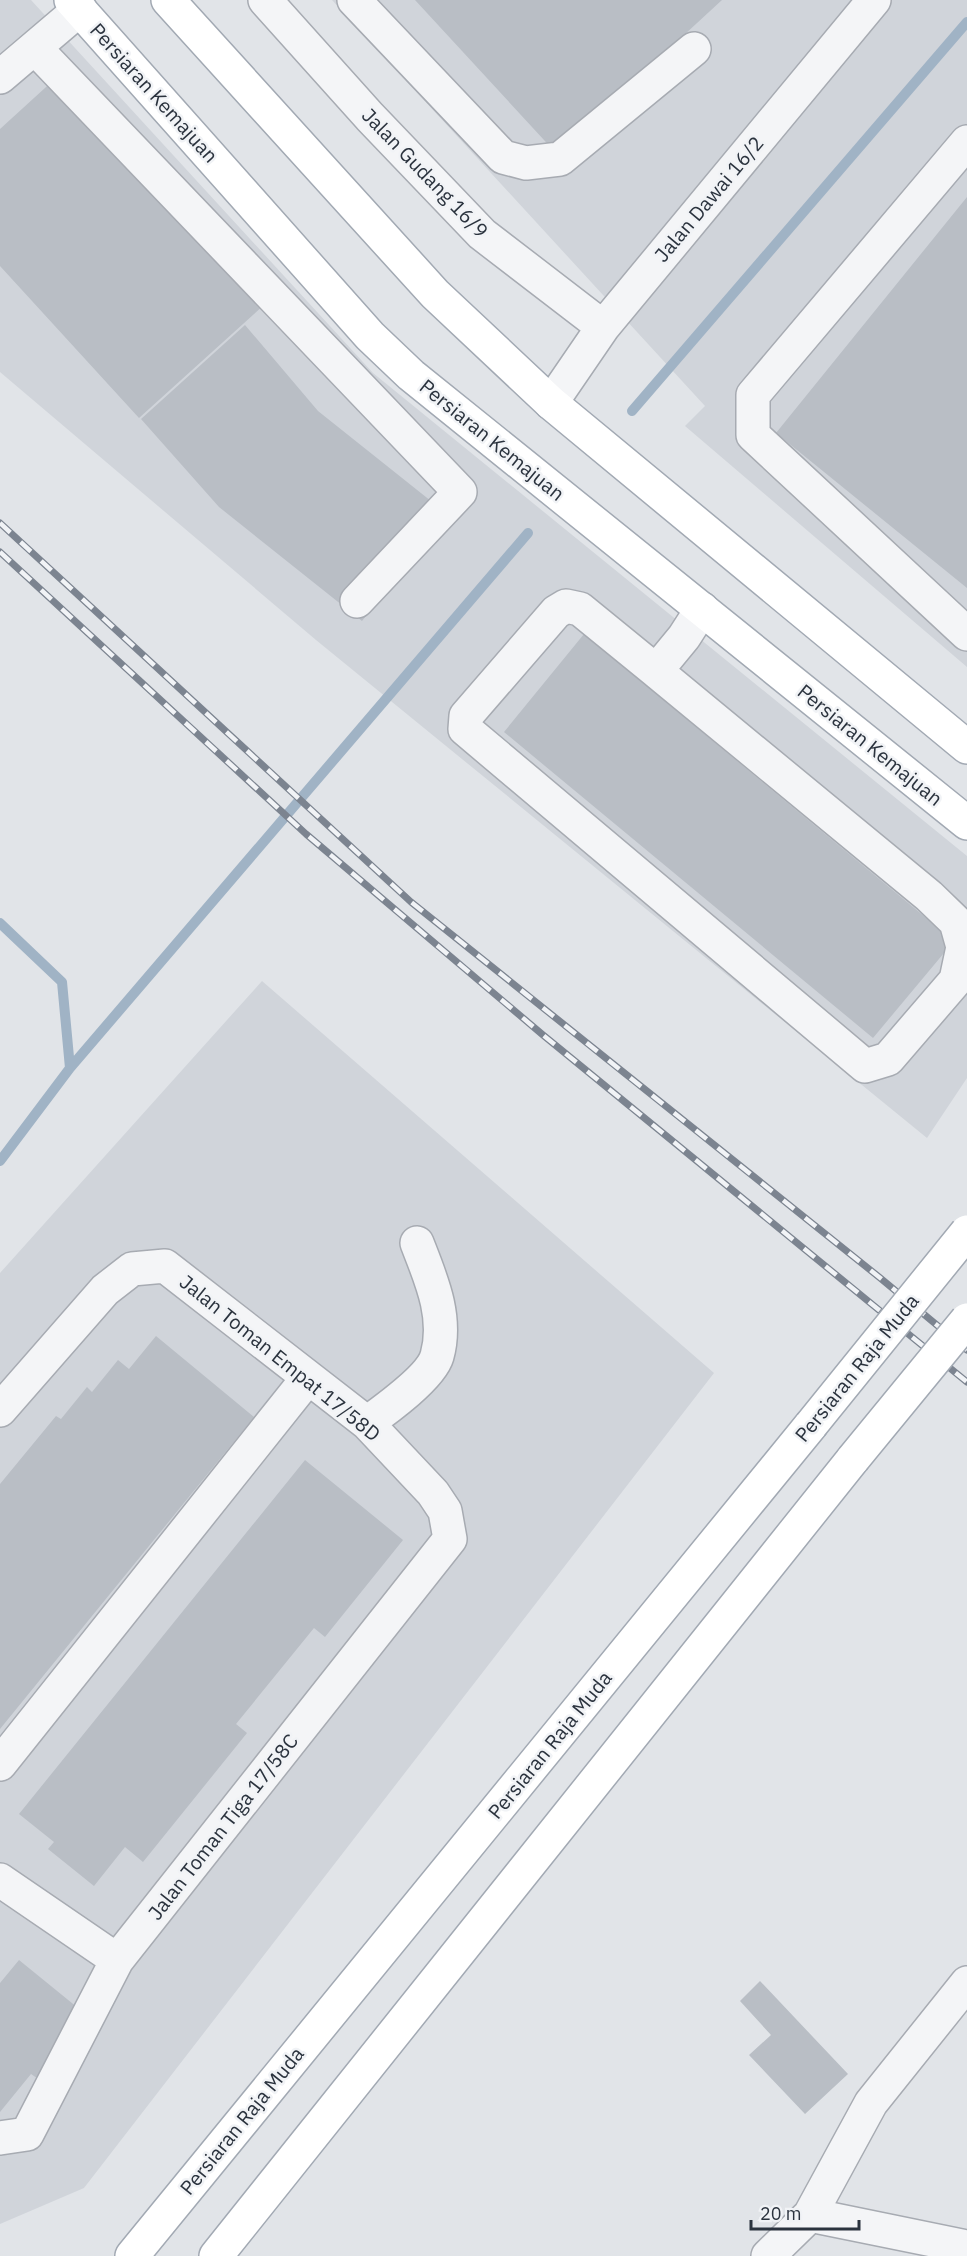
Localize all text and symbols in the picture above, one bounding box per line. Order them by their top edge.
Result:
street label: Persiaran Kemajuan [84,17,224,168]
street label: Jalan Gudang 16/9 [356,102,494,244]
street label: Jalan Dawai 16/2 [648,130,769,267]
street label: Persiaran Kemajuan [414,373,570,506]
street label: Persiaran Kemajuan [792,678,948,811]
street label: Jalan Toman Empat 17/58D [174,1268,386,1447]
street label: Persiaran Raja Muda [789,1288,925,1447]
street label: Persiaran Raja Muda [482,1665,618,1824]
street label: Jalan Toman Tiga 17/58C [141,1728,304,1925]
street label: Persiaran Raja Muda [174,2041,310,2200]
scale bar [751,2193,859,2231]
text: 20 m [760,2202,802,2225]

